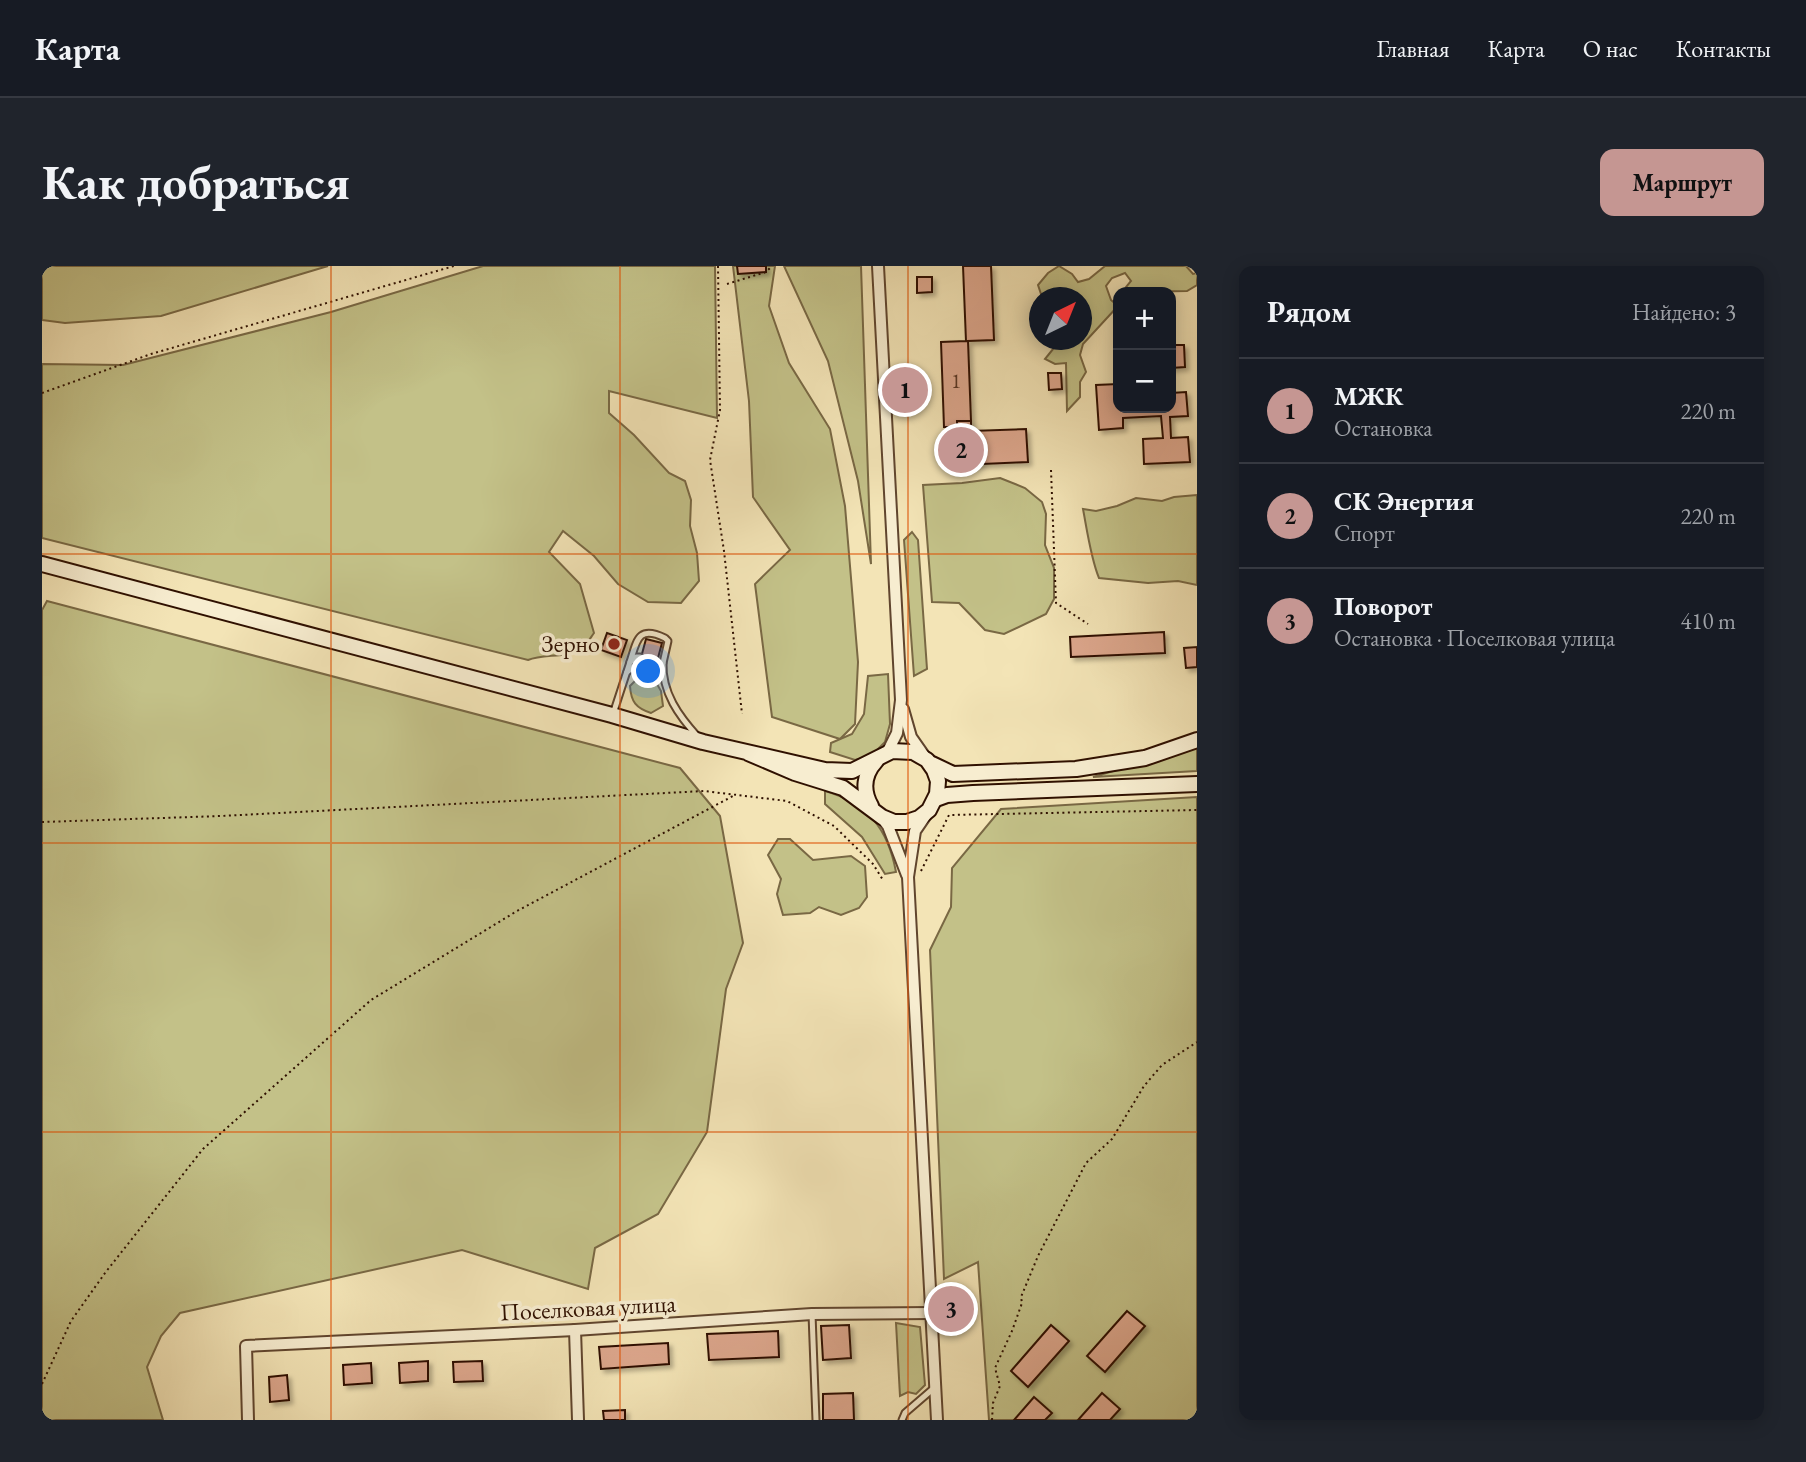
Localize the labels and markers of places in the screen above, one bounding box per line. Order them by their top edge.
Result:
pin: 1 [882,364,928,416]
pin: 2 [938,424,984,476]
place label: Зерно [542,628,600,659]
marker: Зерно [606,636,622,652]
pin: 3 [928,1283,974,1335]

